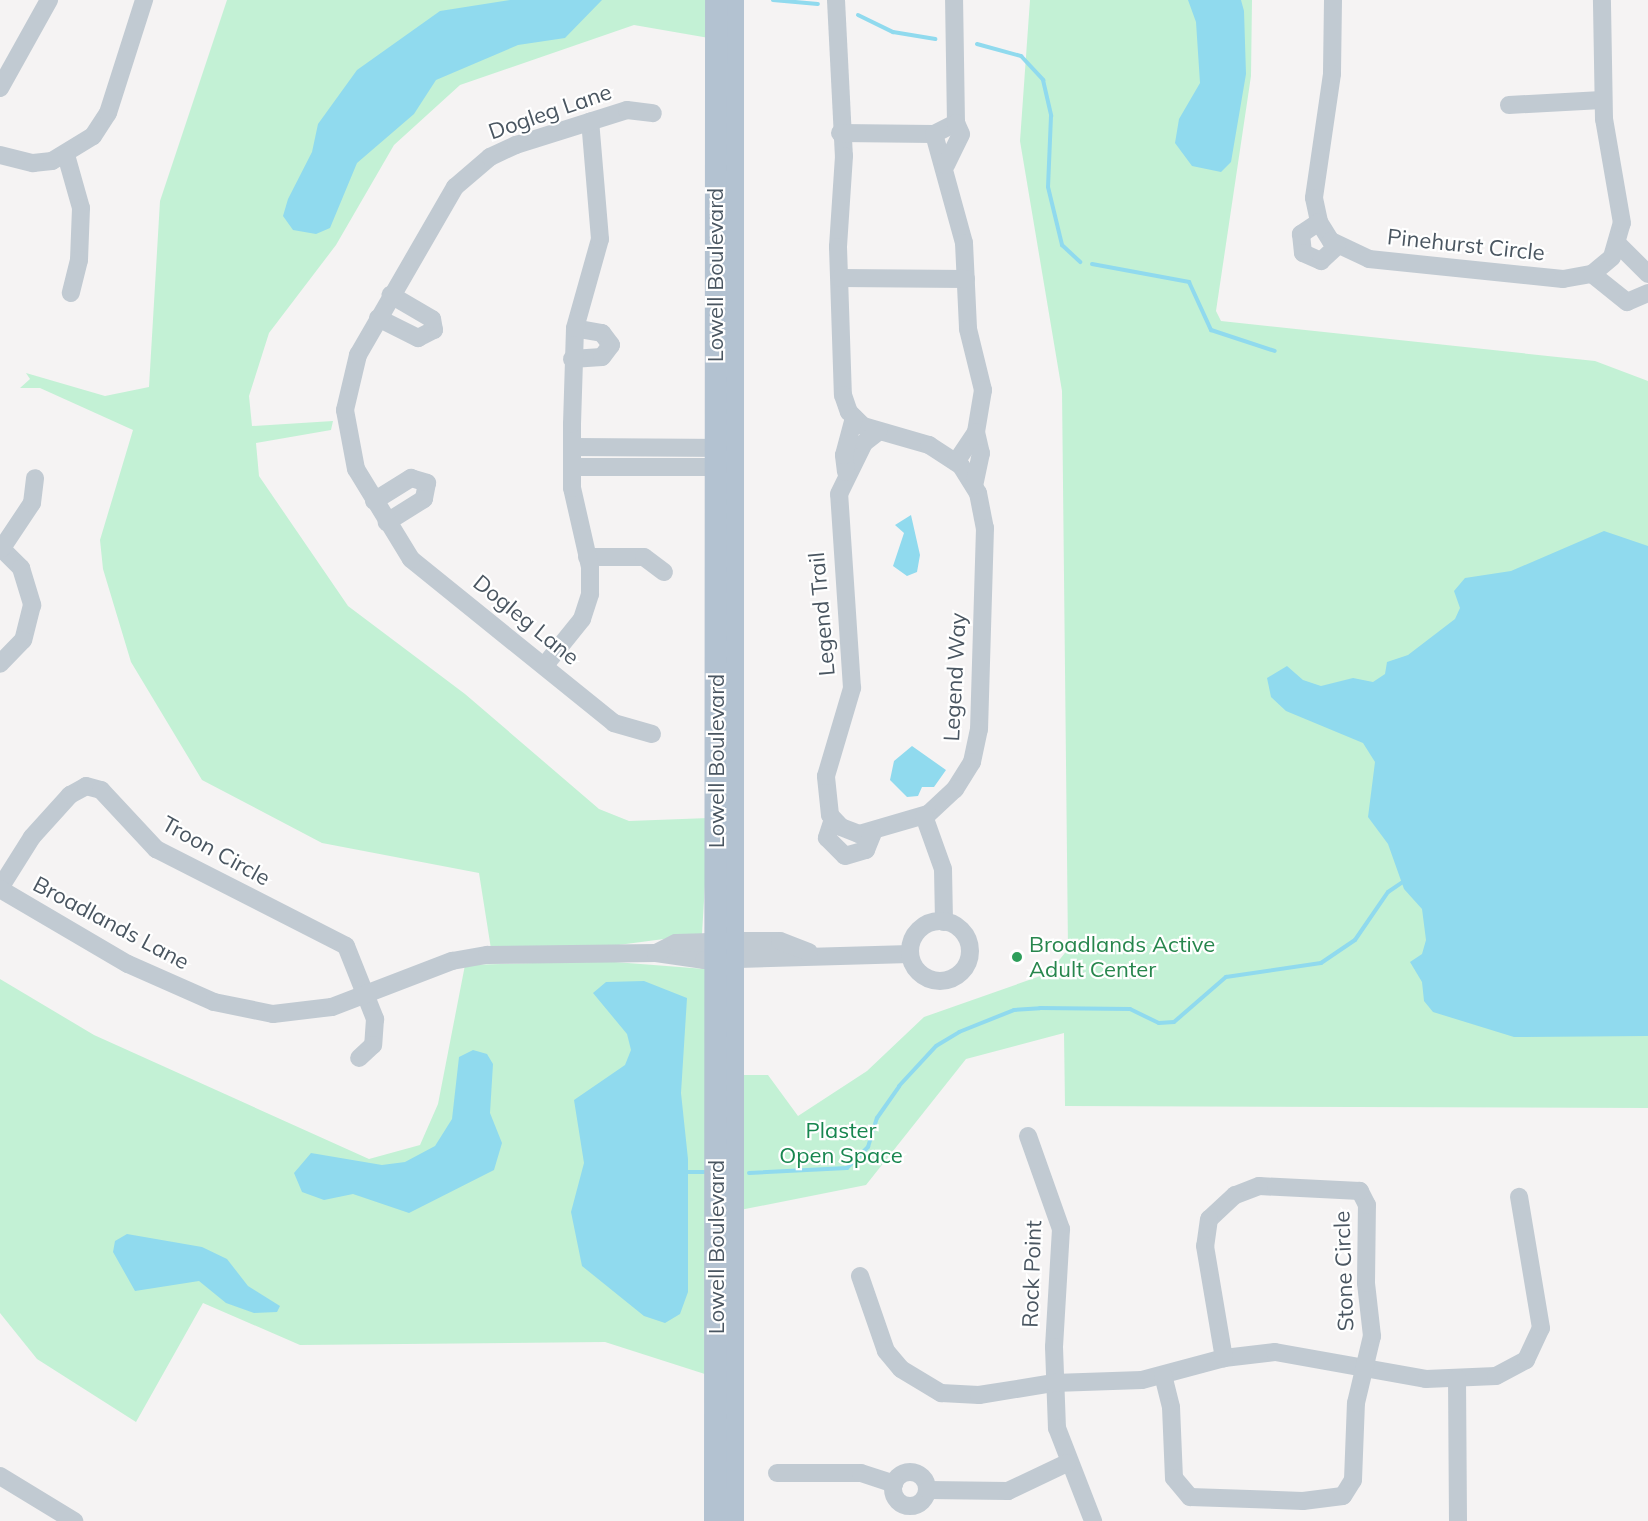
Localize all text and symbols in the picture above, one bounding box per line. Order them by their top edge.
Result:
street label: Dogleg Lane [485,79,615,145]
street label: Lowell Boulevard [703,188,729,362]
street label: Pinehurst Circle [1386,224,1546,266]
street label: Legend Trail [803,551,841,677]
street label: Dogleg Lane [468,569,584,671]
street label: Legend Way [938,612,972,742]
street label: Lowell Boulevard [704,674,730,848]
street label: Troon Circle [157,811,275,891]
street label: Broadlands Lane [28,871,194,975]
place label: Broadlands Active Adult Center [1029,931,1215,982]
marker: Broadlands Active Adult Center [1010,950,1024,964]
park label: Plaster Open Space [779,1117,903,1168]
street label: Lowell Boulevard [704,1160,730,1334]
street label: Stone Circle [1329,1210,1359,1332]
street label: Rock Point [1017,1220,1047,1328]

